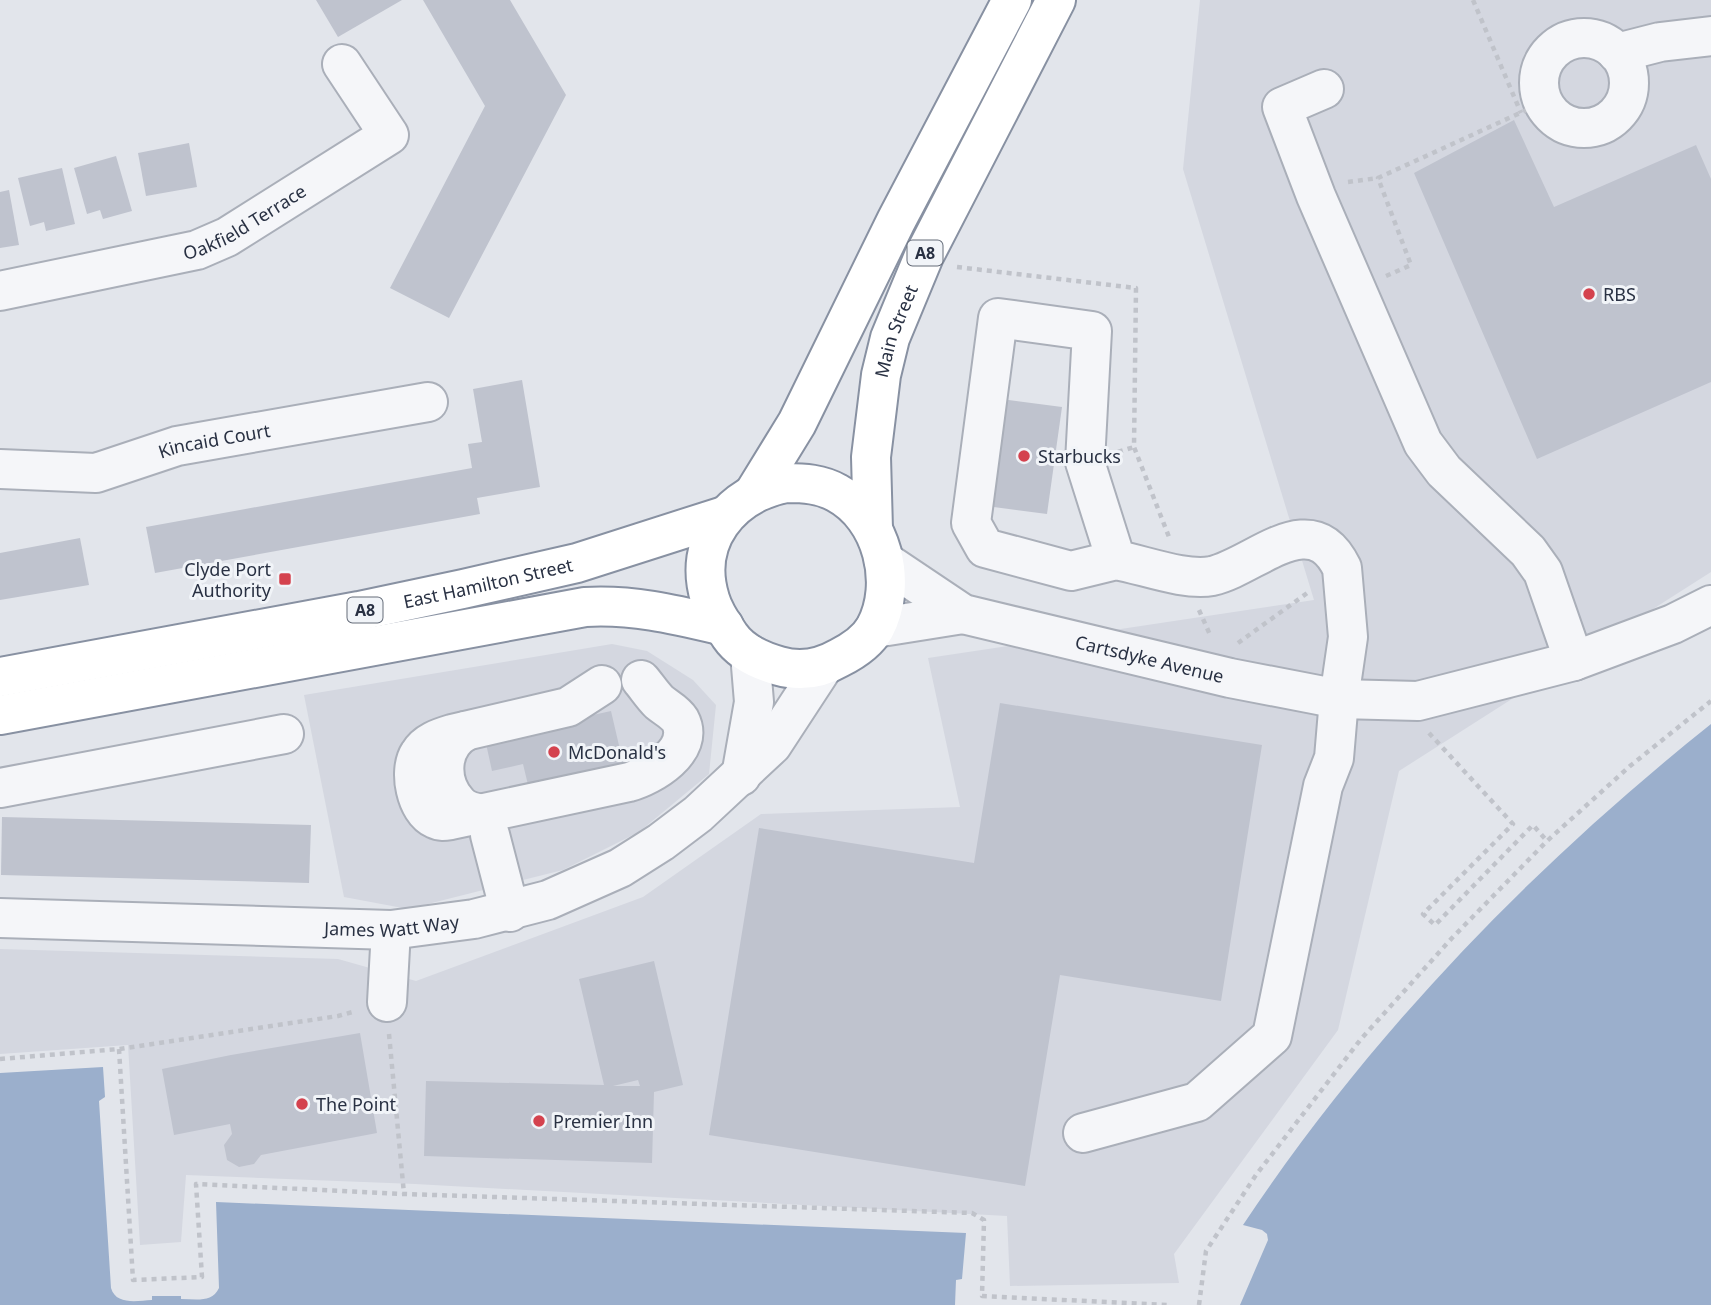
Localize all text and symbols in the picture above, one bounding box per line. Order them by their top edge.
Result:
street label: Oakfield Terrace [181,178,310,265]
road number: A8 [908,241,942,266]
street label: Main Street [869,280,923,380]
place label: RBS [1603,282,1636,306]
marker: RBS [1581,286,1597,302]
street label: Kincaid Court [155,418,272,463]
place label: Starbucks [1038,444,1121,468]
marker: Starbucks [1016,448,1032,464]
street label: East Hamilton Street [401,552,576,613]
place label: Clyde Port Authority [184,557,272,602]
marker: Clyde Port Authority [277,571,293,587]
road number: A8 [348,597,382,622]
street label: Cartsdyke Avenue [1073,629,1226,688]
place label: McDonald's [568,740,666,764]
marker: McDonald's [546,744,562,760]
street label: James Watt Way [322,909,461,942]
place label: The Point [316,1092,397,1116]
marker: The Point [294,1096,310,1112]
place label: Premier Inn [553,1109,653,1133]
marker: Premier Inn [531,1113,547,1129]

